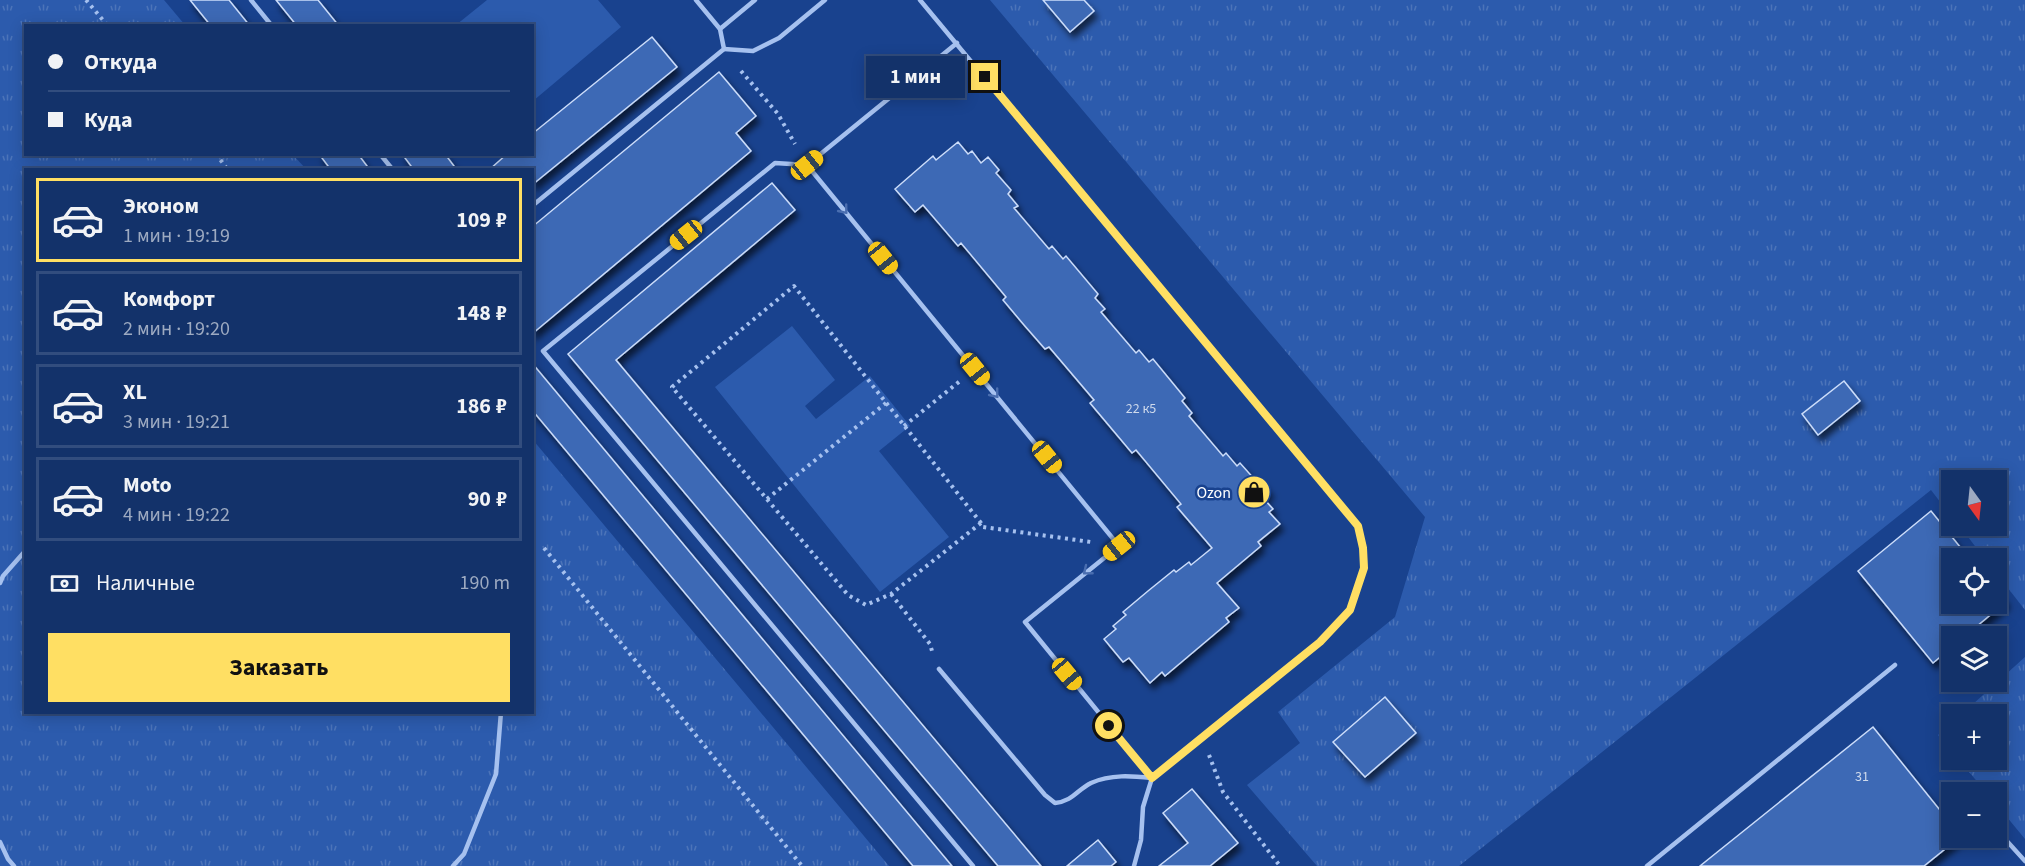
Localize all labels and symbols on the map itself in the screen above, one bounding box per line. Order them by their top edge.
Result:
callout: 1 мин [865,56,964,98]
route end [971,63,998,90]
car [787,147,827,183]
one-way arrow [837,204,848,215]
car [666,217,706,253]
car [865,238,901,278]
car [957,349,993,389]
one-way arrow [987,387,998,398]
house number: 22 к5 [1126,399,1156,419]
car [1029,437,1065,477]
north arrow [1941,470,2007,536]
shop icon: Ozon [1236,474,1272,510]
place label: Ozon [1196,482,1231,504]
car [1099,528,1139,564]
one-way arrow [1083,564,1094,575]
car [1049,654,1085,694]
route start [1095,712,1122,739]
house number: 31 [1855,767,1869,787]

